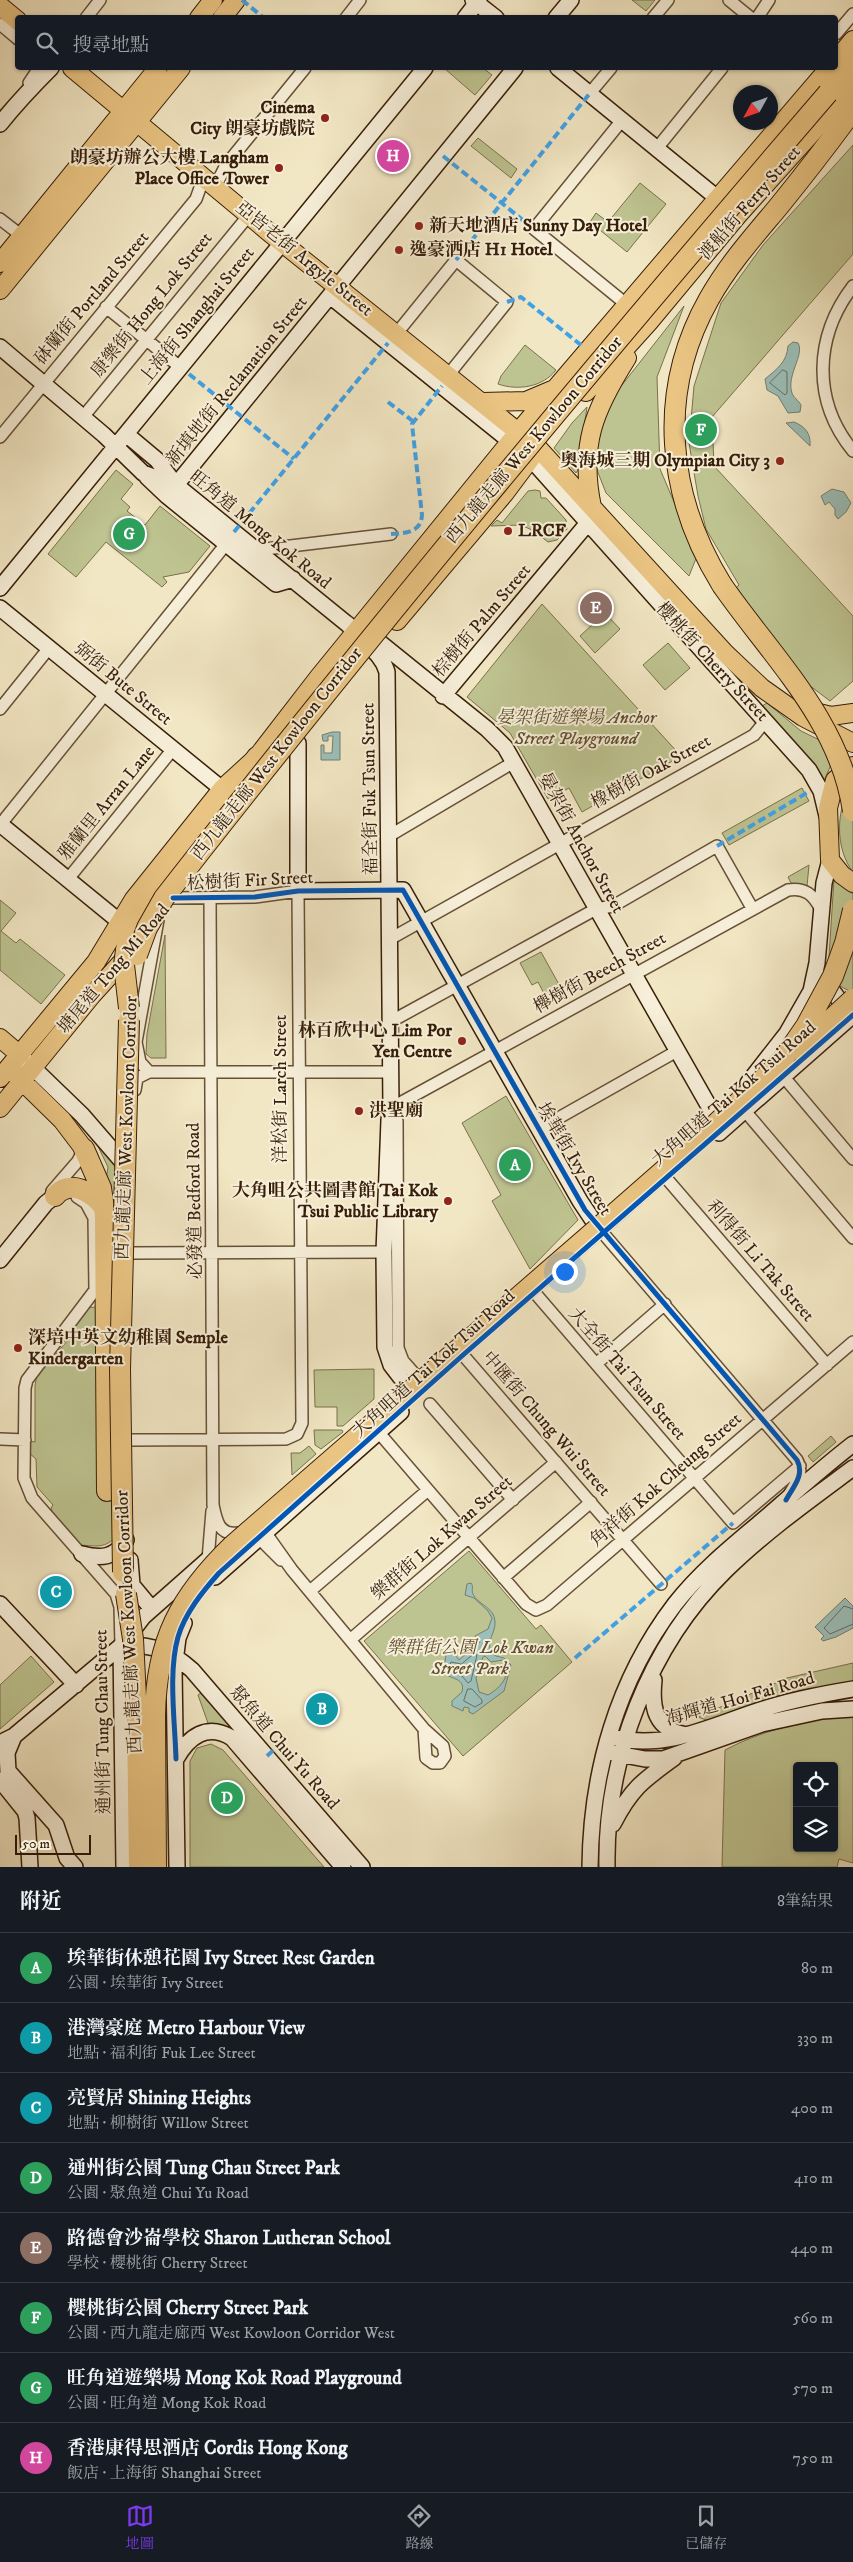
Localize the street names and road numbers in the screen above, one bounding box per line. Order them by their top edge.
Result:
street label: 渡船街 Ferry Street [694,141,806,265]
street label: 亞皆老街 Argyle Street [231,197,377,321]
street label: 砵蘭街 Portland Street [30,227,154,369]
street label: 康樂街 Hong Lok Street [87,228,217,382]
street label: 上海街 Shanghai Street [135,243,259,389]
street label: 新填地街 Reclamation Street [162,291,312,470]
street label: 西九龍走廊 West Kowloon Corridor [441,332,628,548]
street label: 旺角道 Mong Kok Road [185,466,335,594]
street label: 棕樹街 Palm Street [428,560,536,682]
street label: 櫻桃街 Cherry Street [651,598,773,726]
street label: 弼街 Bute Street [70,638,177,730]
street label: 西九龍走廊 West Kowloon Corridor [187,643,367,865]
street label: 福全街 Fuk Tsun Street [357,702,383,875]
street label: 橡樹街 Oak Street [587,730,715,814]
street label: 雅蘭里 Arran Lane [54,741,160,865]
street label: 晏架街 Anchor Street [533,769,629,917]
street label: 松樹街 Fir Street [186,867,314,895]
street label: 塘尾道 Tong Mi Road [53,900,175,1038]
street label: 櫸樹街 Beech Street [530,927,670,1018]
street label: 西九龍走廊 West Kowloon Corridor [111,995,143,1260]
street label: 洋松街 Larch Street [270,1014,292,1163]
street label: 大角咀道 Tai Kok Tsui Road [647,1017,821,1171]
street label: 埃華街 Ivy Street [532,1099,616,1220]
street label: 必發道 Bedford Road [183,1122,207,1280]
street label: 利得街 Li Tak Street [701,1196,819,1327]
street label: 大角咀道 Tai Kok Tsui Road [348,1285,520,1443]
street label: 大全街 Tai Tsun Street [563,1303,691,1445]
street label: 中匯街 Chung Wui Street [477,1347,615,1501]
street label: 角祥街 Kok Cheung Street [586,1408,747,1552]
street label: 樂群街 Lok Kwan Street [367,1471,517,1605]
street label: 西九龍走廊 West Kowloon Corridor [111,1489,147,1754]
street label: 通州街 Tung Chau Street [90,1629,116,1815]
street label: 海輝道 Hoi Fai Road [663,1667,817,1731]
street label: 聚魚道 Chui Yu Road [224,1682,344,1814]

